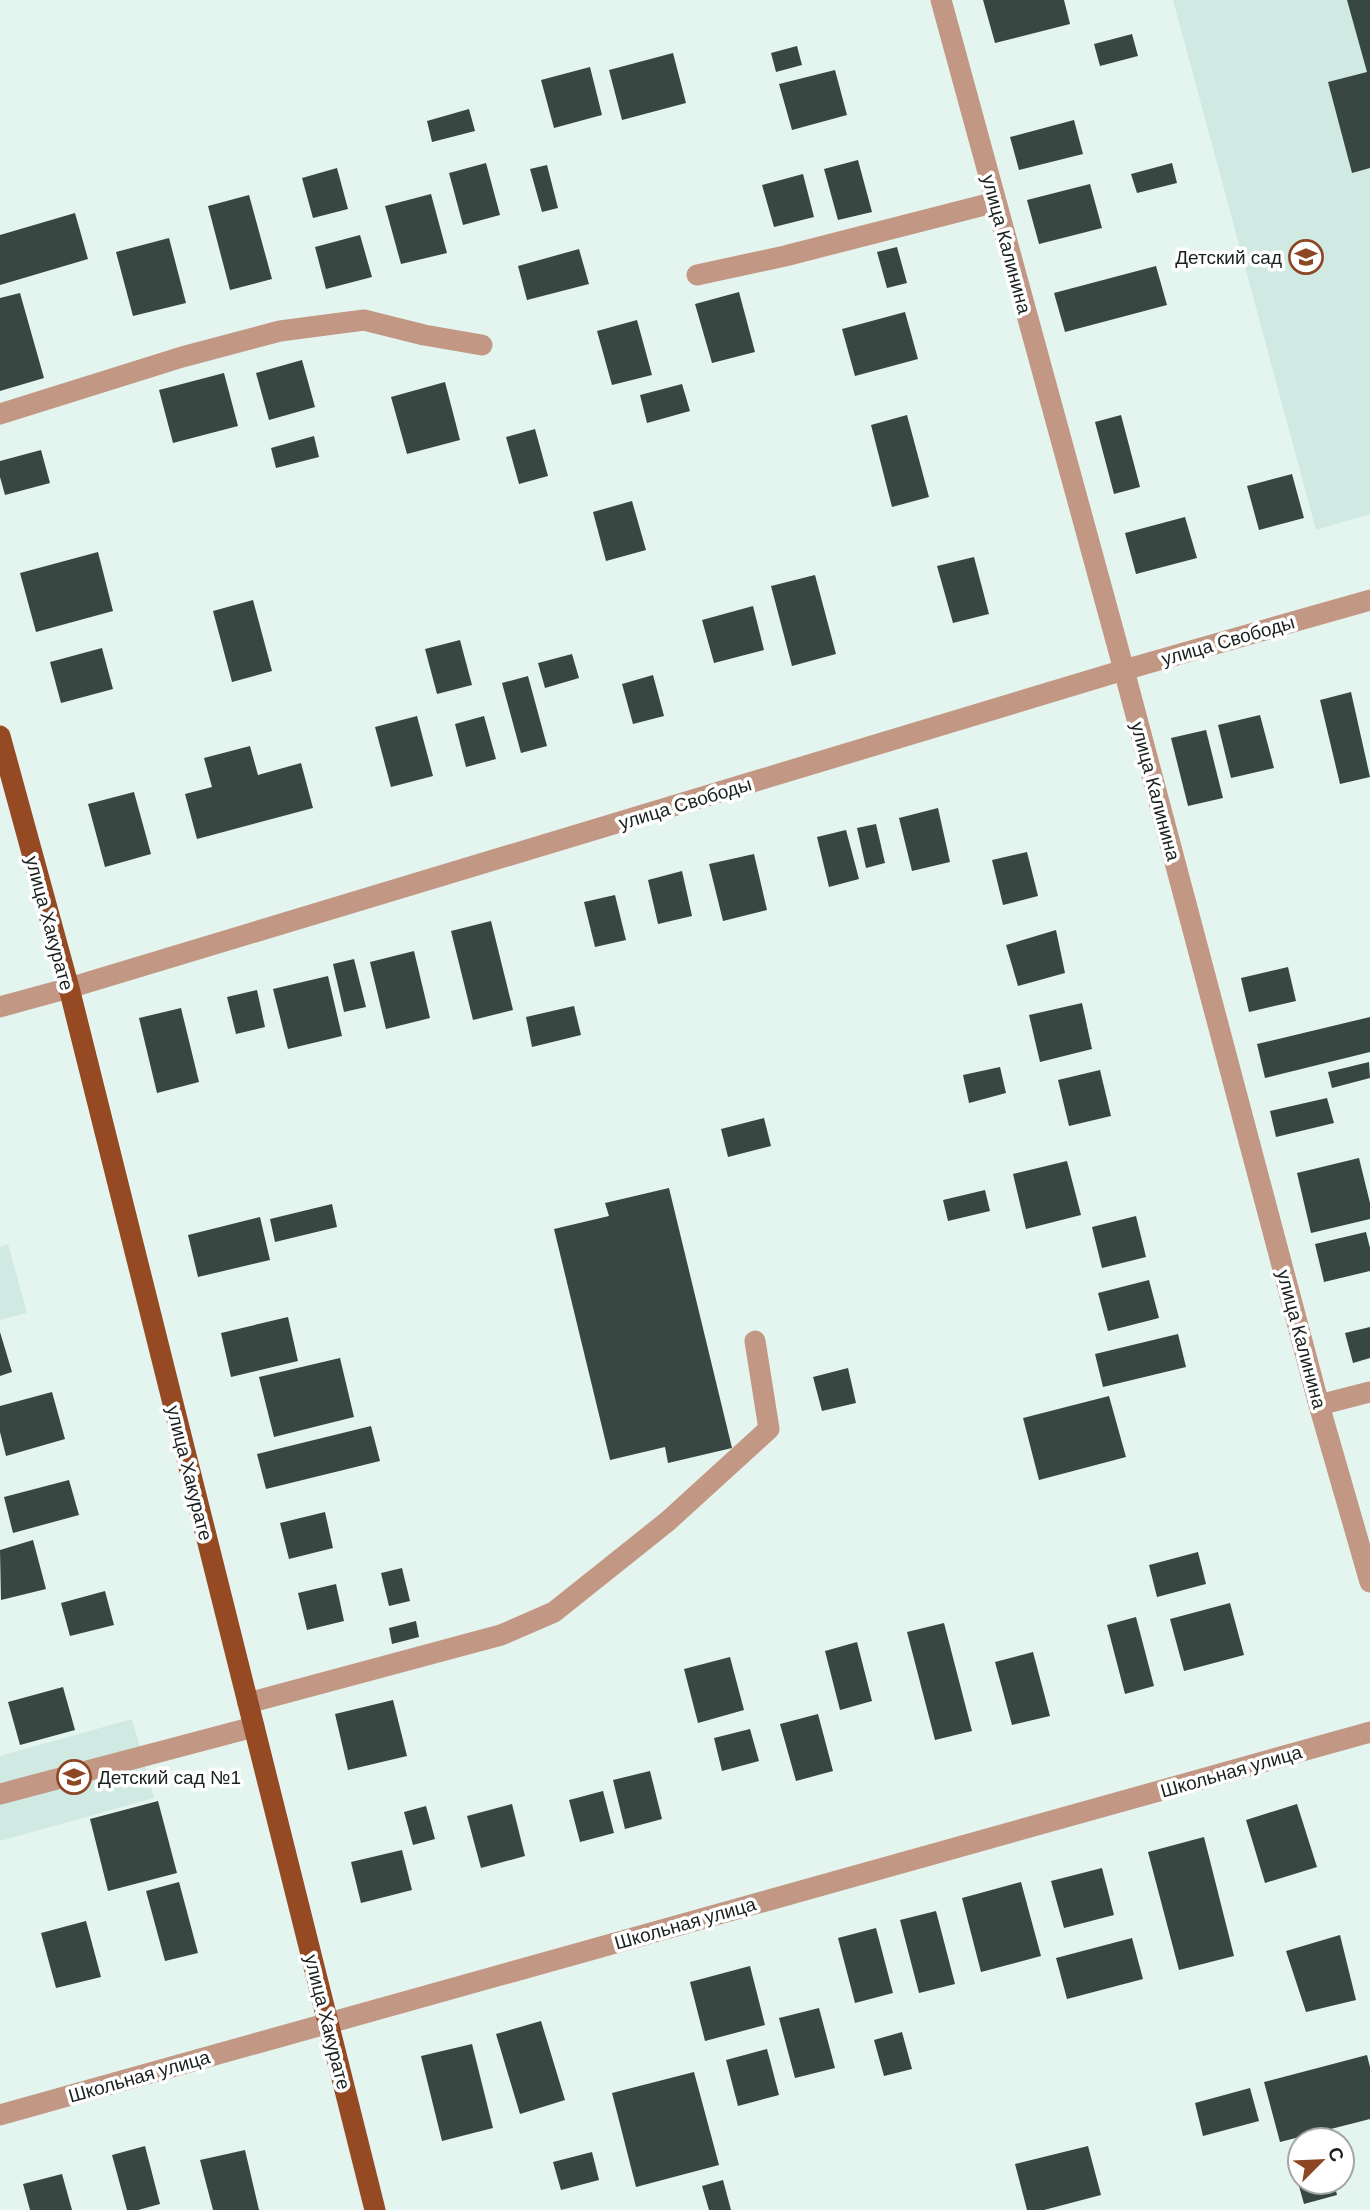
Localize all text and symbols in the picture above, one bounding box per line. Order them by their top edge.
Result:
street label: улица Калинина [978,172,1035,316]
school or university icon: Детский сад [1287,238,1325,276]
place label: Детский сад [1175,247,1282,268]
street label: улица Свободы [1159,611,1297,670]
street label: улица Калинина [1127,719,1184,863]
street label: улица Свободы [616,773,754,834]
street label: улица Хакурате [21,854,78,993]
street label: улица Калинина [1273,1267,1330,1411]
street label: улица Хакурате [163,1403,216,1543]
street label: Школьная улица [1158,1741,1305,1802]
school or university icon: Детский сад №1 [55,1758,93,1796]
place label: Детский сад №1 [98,1767,241,1788]
street label: Школьная улица [612,1893,759,1954]
street label: улица Хакурате [301,1952,354,2092]
street label: Школьная улица [66,2046,213,2107]
north arrow [1286,2126,1356,2196]
text: С [1324,2144,1349,2165]

